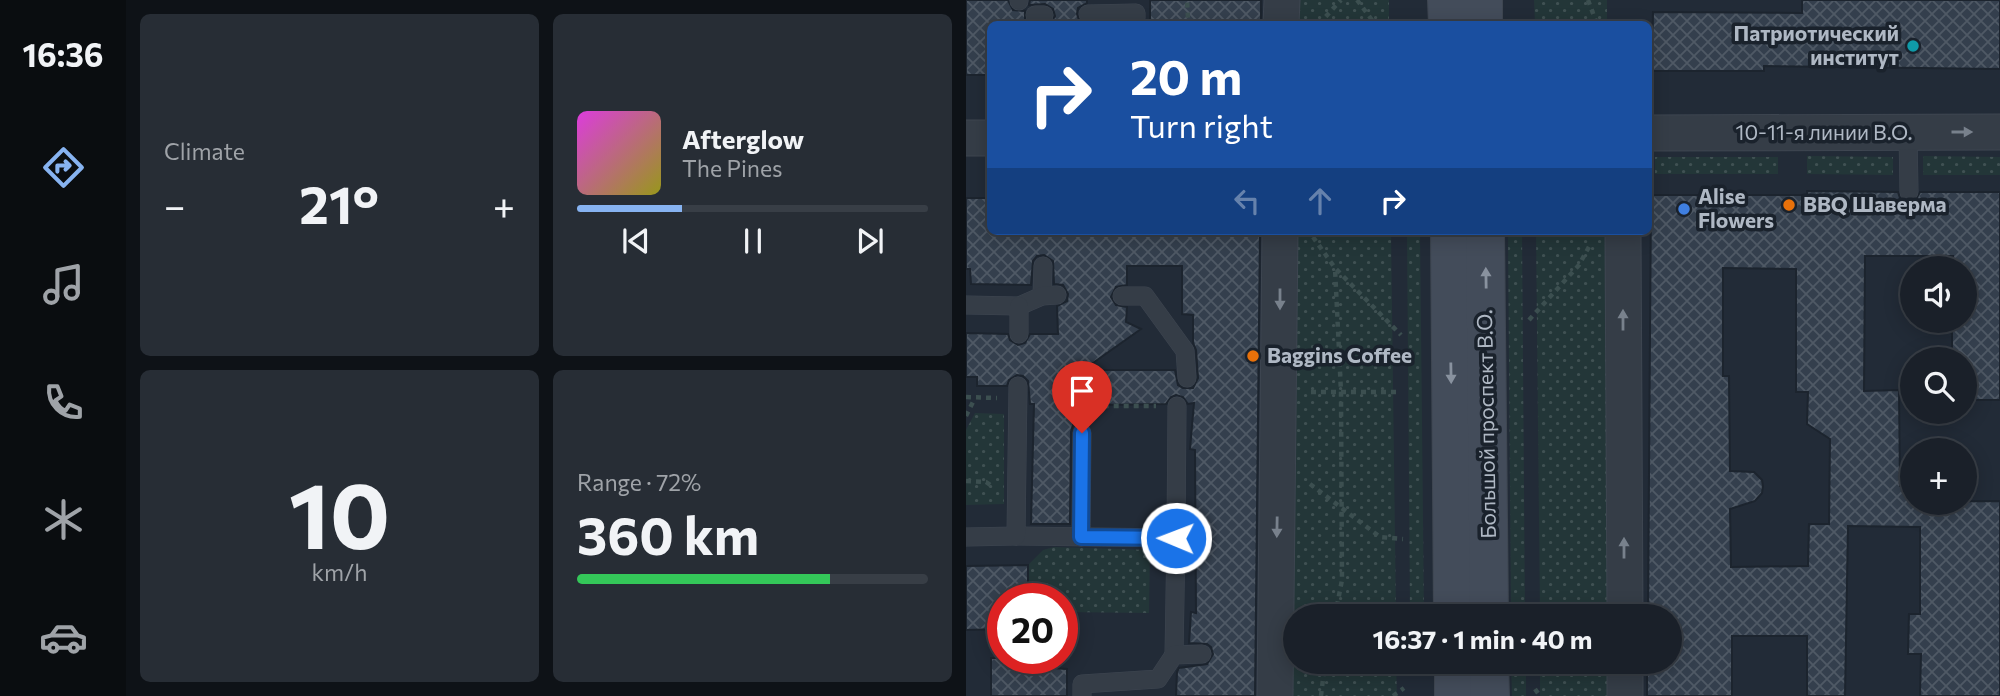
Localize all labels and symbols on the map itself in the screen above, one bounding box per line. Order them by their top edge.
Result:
place label: Патриотический институт [1734,20,1899,69]
marker: Патриотический институт [1905,38,1921,54]
street label: 10-11-я линии В.О. [1735,119,1913,144]
one-way arrow [1951,126,1973,138]
place label: Alise Flowers [1698,183,1774,232]
place label: BBQ Шаверма [1803,191,1947,216]
marker: BBQ Шаверма [1781,197,1797,213]
marker: Alise Flowers [1676,201,1692,217]
one-way arrow [1480,267,1492,289]
one-way arrow [1274,288,1286,310]
street label: Большой проспект В.О. [1471,309,1500,539]
one-way arrow [1617,309,1629,331]
place label: Baggins Coffee [1267,342,1412,367]
marker: Baggins Coffee [1245,348,1261,364]
pin [1052,361,1112,433]
one-way arrow [1445,362,1457,384]
position arrow [1139,501,1213,575]
one-way arrow [1271,516,1283,538]
one-way arrow [1618,537,1630,559]
speed limit sign: 20 [987,583,1078,674]

